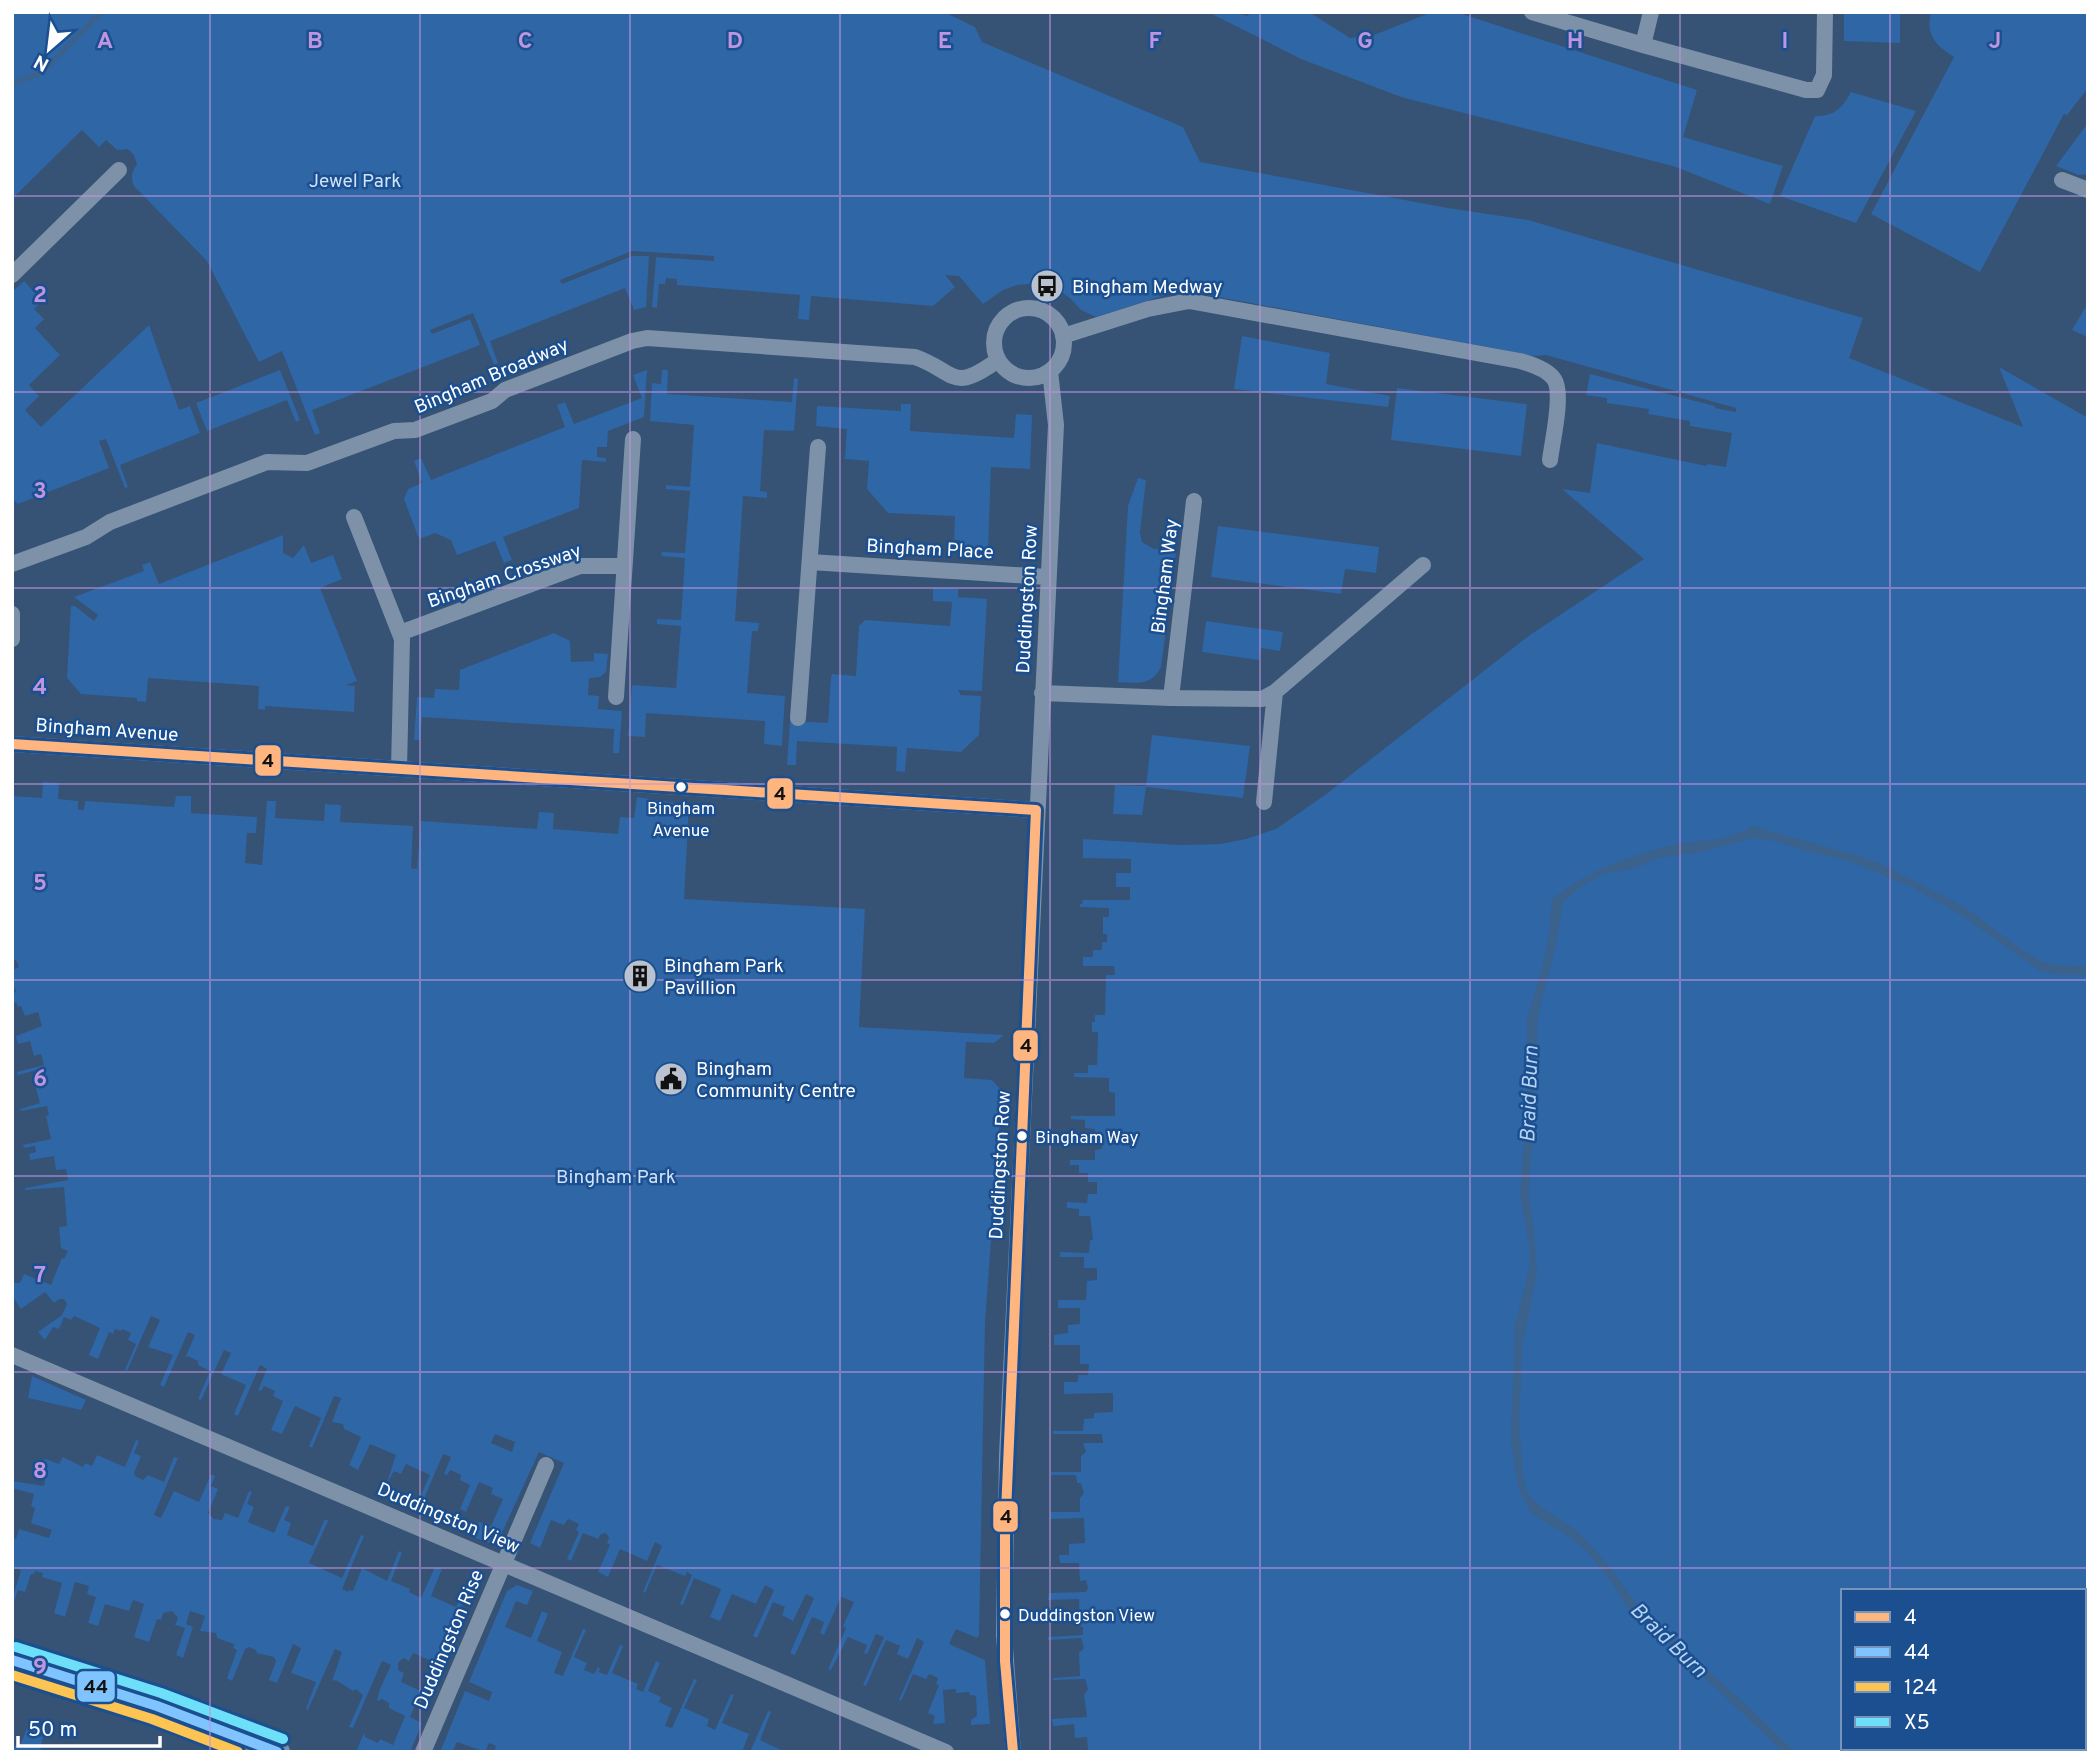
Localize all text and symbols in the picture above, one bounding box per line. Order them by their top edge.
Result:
north arrow [14,14,84,84]
text: A [97,28,113,57]
text: B [307,28,323,57]
text: C [518,28,532,57]
text: D [727,28,743,57]
text: E [938,28,952,57]
text: F [1148,28,1162,57]
text: G [1357,28,1373,57]
text: H [1567,28,1583,57]
text: I [1782,28,1788,57]
text: J [1989,28,2001,57]
text: N [30,48,54,76]
park label: Jewel Park [309,170,401,194]
bus stop icon: Bingham Medway [1028,267,1066,305]
place label: Bingham Medway [1072,276,1223,300]
text: 2 [33,282,47,311]
street label: Bingham Broadway [411,334,572,420]
text: 3 [33,478,47,507]
street label: Bingham Way [1147,517,1185,635]
street label: Duddingston Row [1012,524,1044,674]
street label: Bingham Place [866,535,994,565]
street label: Bingham Crossway [425,539,585,614]
text: 4 [33,674,47,703]
street label: Bingham Avenue [35,714,179,748]
line badge: 4 [254,744,282,777]
text: 4 [262,750,274,774]
line badge: 4 [766,777,794,810]
marker: Bingham Avenue [674,780,688,794]
text: 4 [774,783,786,807]
place label: Bingham Avenue [647,799,715,843]
text: 5 [33,870,47,899]
place label: Bingham Park Pavillion [664,955,784,1001]
building icon: Bingham Park Pavillion [621,957,659,995]
line badge: 4 [1012,1029,1039,1062]
text: 4 [1020,1035,1032,1059]
water label: Braid Burn [1515,1045,1546,1143]
place label: Bingham Community Centre [696,1058,856,1104]
public building icon: Bingham Community Centre [652,1060,690,1098]
text: 6 [33,1066,47,1095]
street label: Duddingston Row [985,1090,1017,1240]
place label: Bingham Way [1035,1128,1139,1150]
marker: Bingham Way [1015,1129,1029,1143]
park label: Bingham Park [556,1166,676,1190]
text: 7 [34,1262,46,1291]
text: 8 [33,1458,47,1487]
street label: Duddingston View [373,1478,523,1560]
line badge: 4 [992,1500,1019,1533]
text: 4 [1000,1506,1012,1530]
street label: Duddingston Rise [410,1566,490,1713]
legend [1841,1589,2086,1750]
water label: Braid Burn [1624,1598,1713,1685]
text: 4 [1904,1605,1917,1632]
place label: Duddingston View [1018,1606,1155,1628]
marker: Duddingston View [998,1607,1012,1621]
text: 44 [1904,1640,1930,1667]
text: 9 [33,1654,47,1683]
line badge: 44 [76,1670,116,1703]
text: 124 [1904,1675,1938,1702]
text: 44 [84,1676,108,1700]
scale bar [18,1704,159,1748]
text: X5 [1904,1710,1930,1737]
text: 50 m [28,1717,77,1744]

